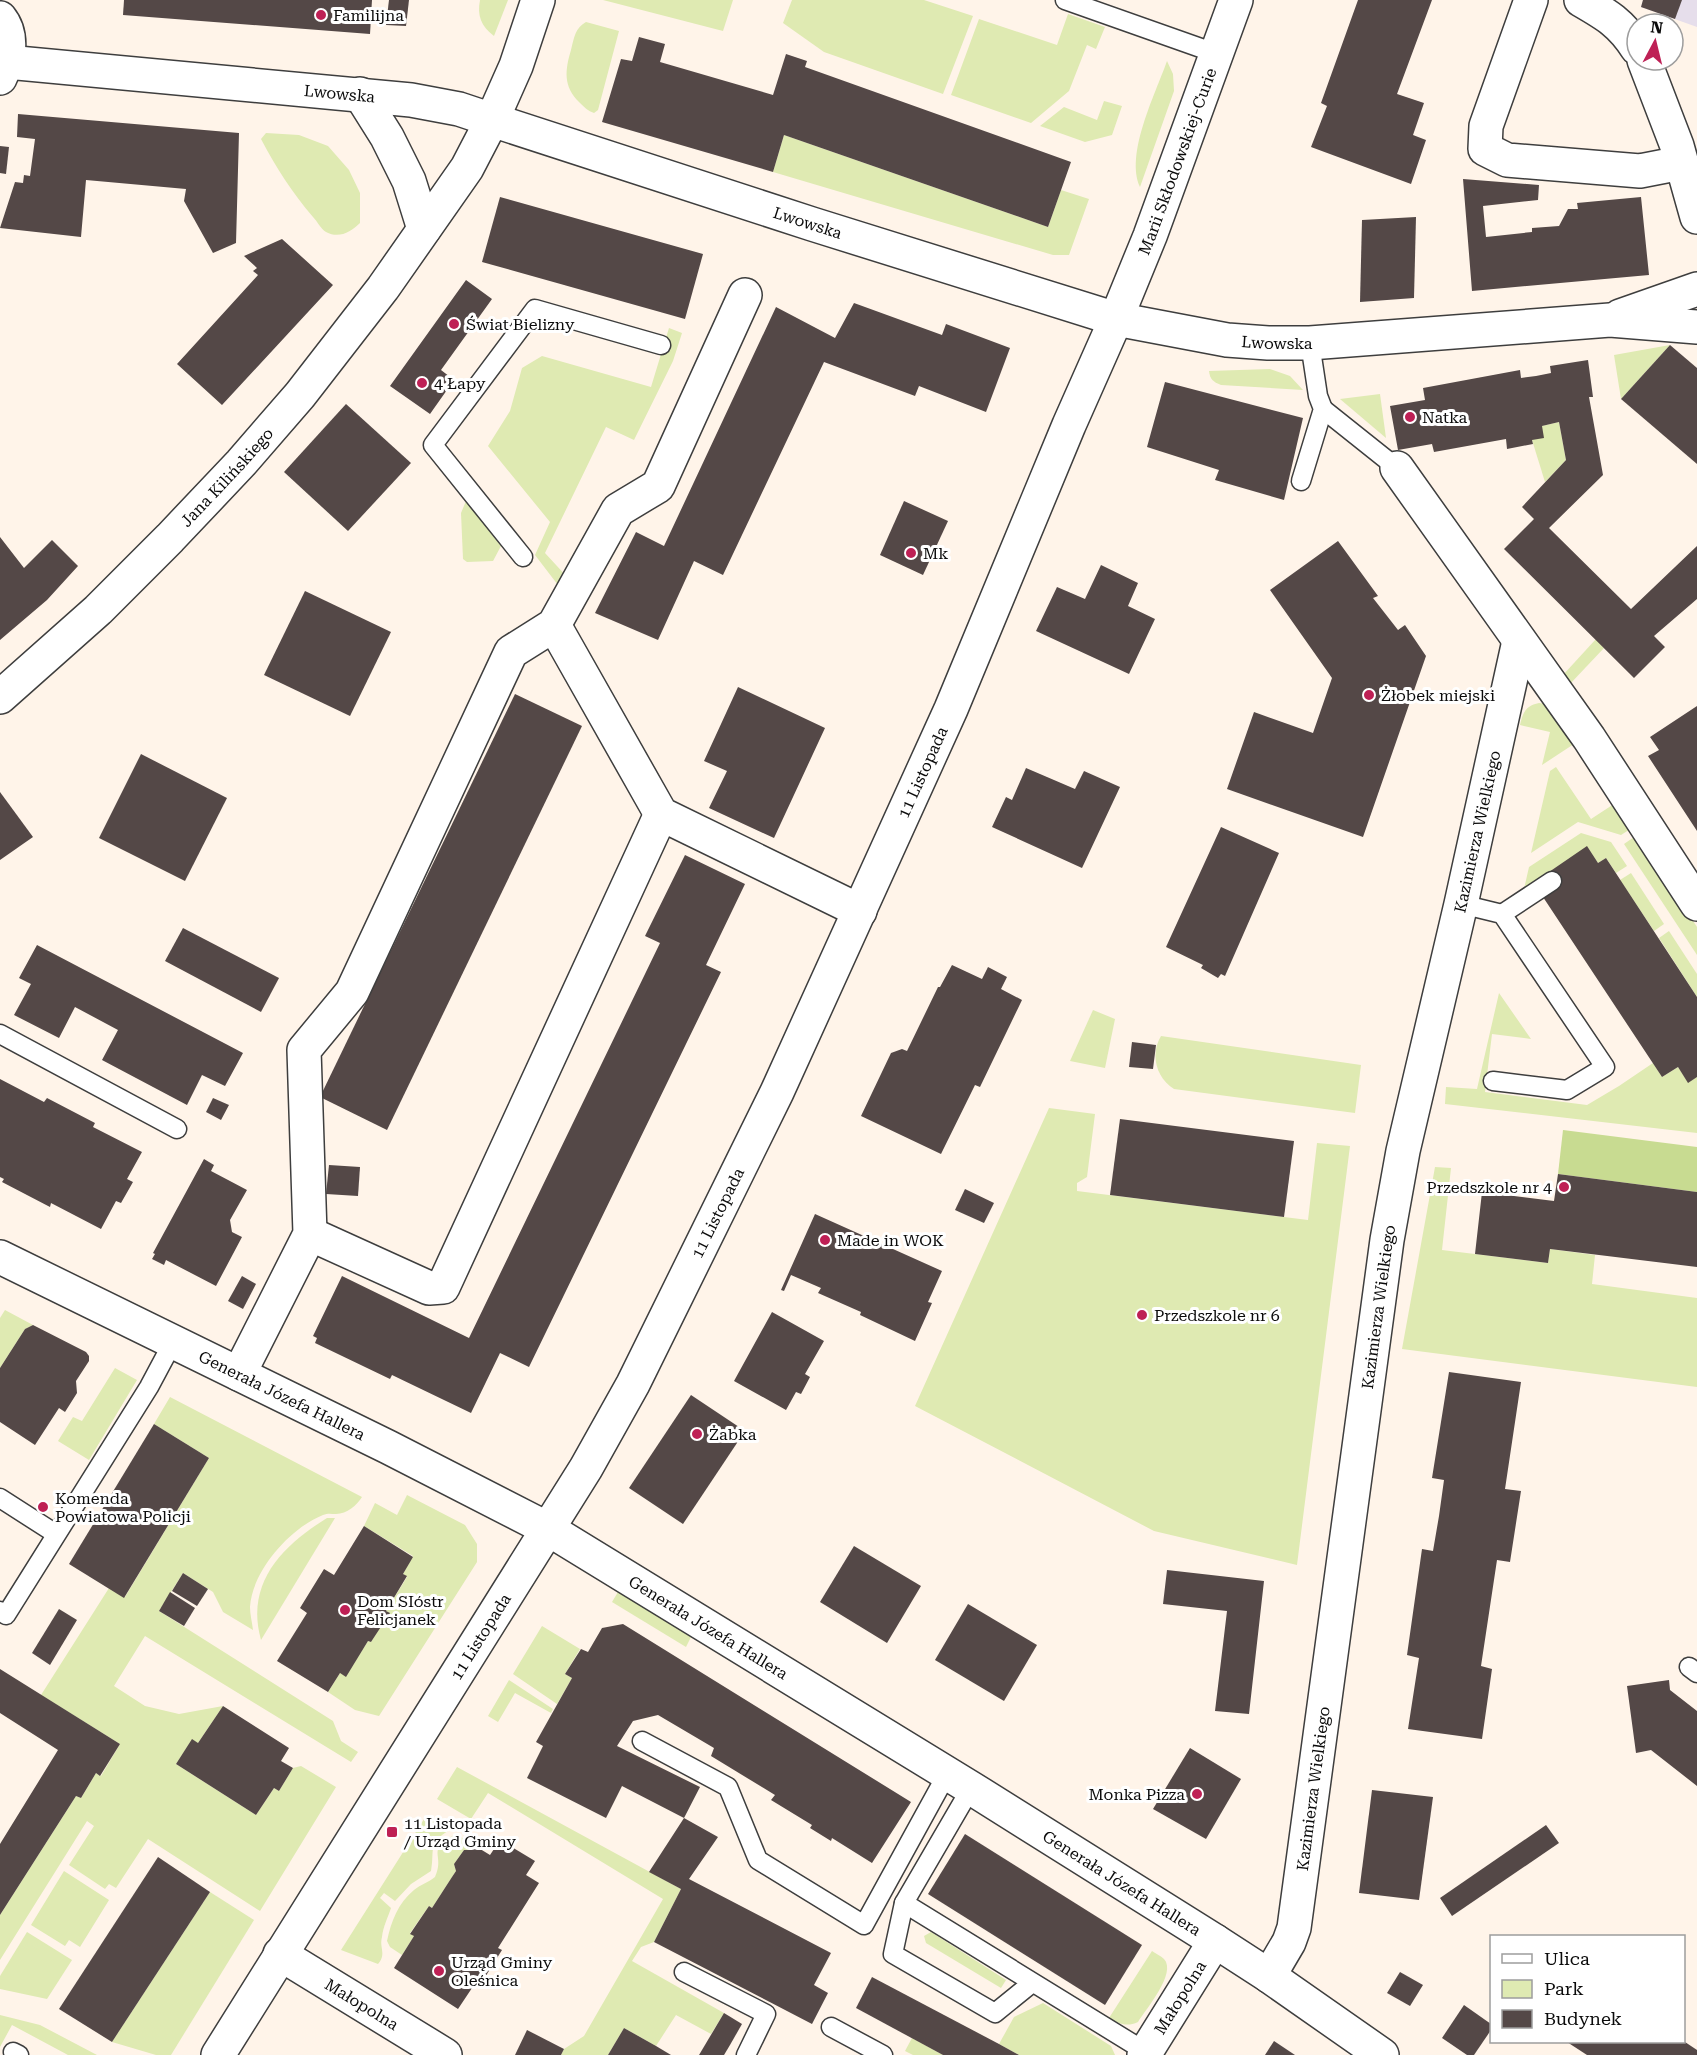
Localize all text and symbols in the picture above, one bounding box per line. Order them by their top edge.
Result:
place label: Familijna [333,6,404,25]
marker: Familijna [314,8,328,22]
north arrow [1625,12,1685,72]
text: N [1649,17,1664,38]
street label: Marii Skłodowskiej-Curie [1134,65,1220,258]
street label: Lwowska [303,80,376,106]
street label: Lwowska [771,203,845,242]
place label: Świat Bielizny [466,315,575,334]
marker: Świat Bielizny [447,317,461,331]
street label: Lwowska [1241,332,1313,353]
place label: 4 Łapy [434,374,486,393]
marker: 4 Łapy [415,376,429,390]
place label: Natka [1422,408,1468,427]
marker: Natka [1403,410,1417,424]
street label: Jana Kilińskiego [176,424,277,531]
place label: Mk [923,544,948,563]
marker: Mk [904,546,918,560]
place label: Żłobek miejski [1381,686,1495,705]
marker: Żłobek miejski [1362,688,1376,702]
street label: 11 Listopada [893,723,951,821]
street label: Kazimierza Wielkiego [1450,748,1504,914]
street label: 11 Listopada [687,1164,748,1261]
place label: Przedszkole nr 4 [1426,1178,1552,1197]
marker: Przedszkole nr 4 [1557,1180,1571,1194]
street label: Kazimierza Wielkiego [1357,1223,1399,1390]
place label: Made in WOK [837,1231,944,1250]
marker: Made in WOK [818,1233,832,1247]
place label: Przedszkole nr 6 [1154,1306,1280,1325]
marker: Przedszkole nr 6 [1135,1308,1149,1322]
street label: Generała Józefa Hallera [196,1346,369,1444]
place label: Żabka [709,1425,757,1444]
marker: Żabka [690,1427,704,1441]
place label: Komenda Powiatowa Policji [55,1489,191,1526]
marker: Komenda Powiatowa Policji [36,1500,50,1514]
street label: Generała Józefa Hallera [626,1571,792,1683]
street label: 11 Listopada [446,1590,515,1683]
place label: Dom SIóstr Felicjanek [357,1592,444,1629]
marker: Dom SIóstr Felicjanek [338,1603,352,1617]
street label: Kazimierza Wielkiego [1292,1705,1333,1872]
place label: Monka Pizza [1088,1785,1185,1804]
marker: Monka Pizza [1190,1787,1204,1801]
place label: 11 Listopada / Urząd Gminy [403,1814,517,1851]
marker: 11 Listopada / Urząd Gminy [385,1825,399,1839]
street label: Generała Józefa Hallera [1039,1826,1205,1939]
legend [1490,1935,1685,2043]
text: Ulica [1544,1948,1590,1969]
place label: Urząd Gminy Oleśnica [451,1953,553,1990]
street label: Małopolna [1150,1957,1210,2038]
marker: Urząd Gminy Oleśnica [432,1964,446,1978]
street label: Małopolna [322,1974,402,2034]
text: Park [1544,1978,1584,1999]
text: Budynek [1544,2008,1622,2029]

